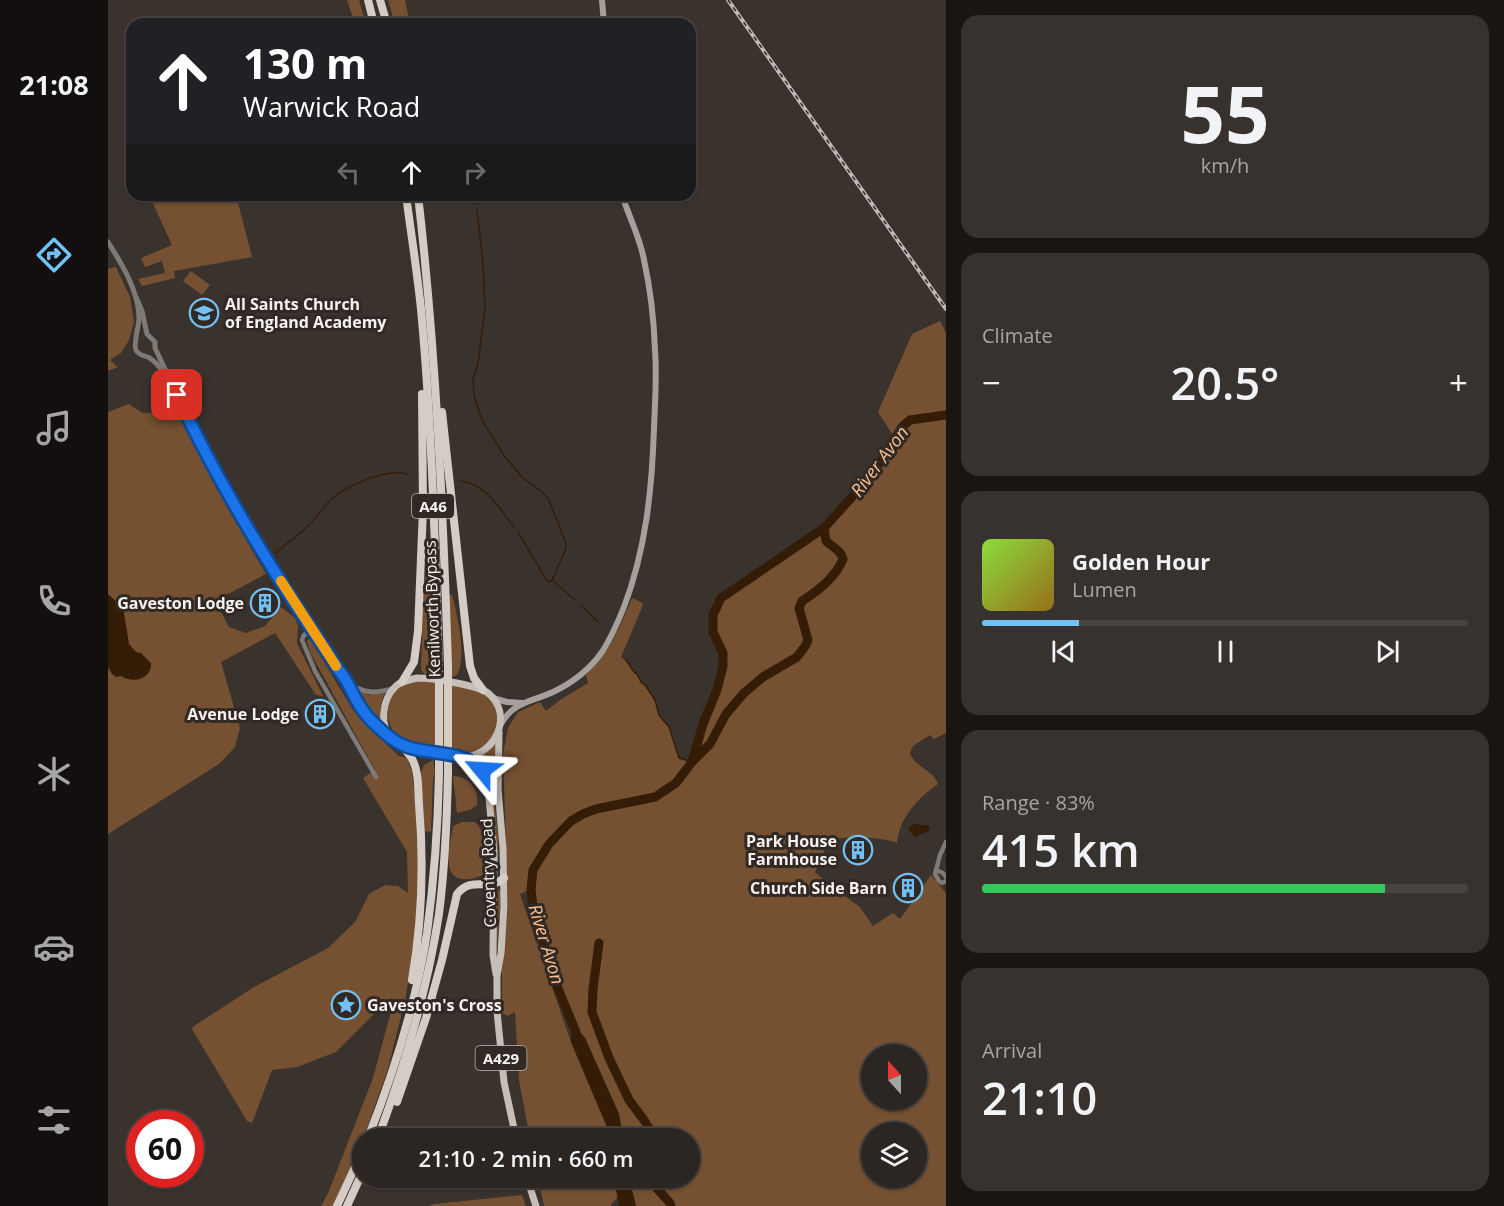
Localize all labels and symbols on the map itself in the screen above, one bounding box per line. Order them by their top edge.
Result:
place label: All Saints Church of England Academy [225,293,387,333]
school or university icon: All Saints Church of England Academy [188,297,220,329]
pin [151,369,202,420]
water label: River Avon [845,421,913,501]
road number: A46 [412,494,454,518]
street label: Kenilworth Bypass [419,540,445,678]
building icon: Gaveston Lodge [249,587,281,619]
place label: Gaveston Lodge [117,592,244,614]
building icon: Avenue Lodge [304,698,336,730]
place label: Avenue Lodge [187,703,299,725]
position arrow [450,738,514,802]
street label: Coventry Road [475,818,501,928]
place label: Park House Farmhouse [746,830,837,870]
building icon: Park House Farmhouse [842,834,874,866]
building icon: Church Side Barn [892,872,924,904]
place label: Church Side Barn [750,877,887,899]
water label: River Avon [523,901,571,987]
place icon: Gaveston's Cross [330,989,362,1021]
place label: Gaveston's Cross [367,994,502,1016]
north arrow [861,1044,927,1110]
road number: A429 [476,1046,526,1070]
speed limit sign: 60 [126,1110,204,1188]

